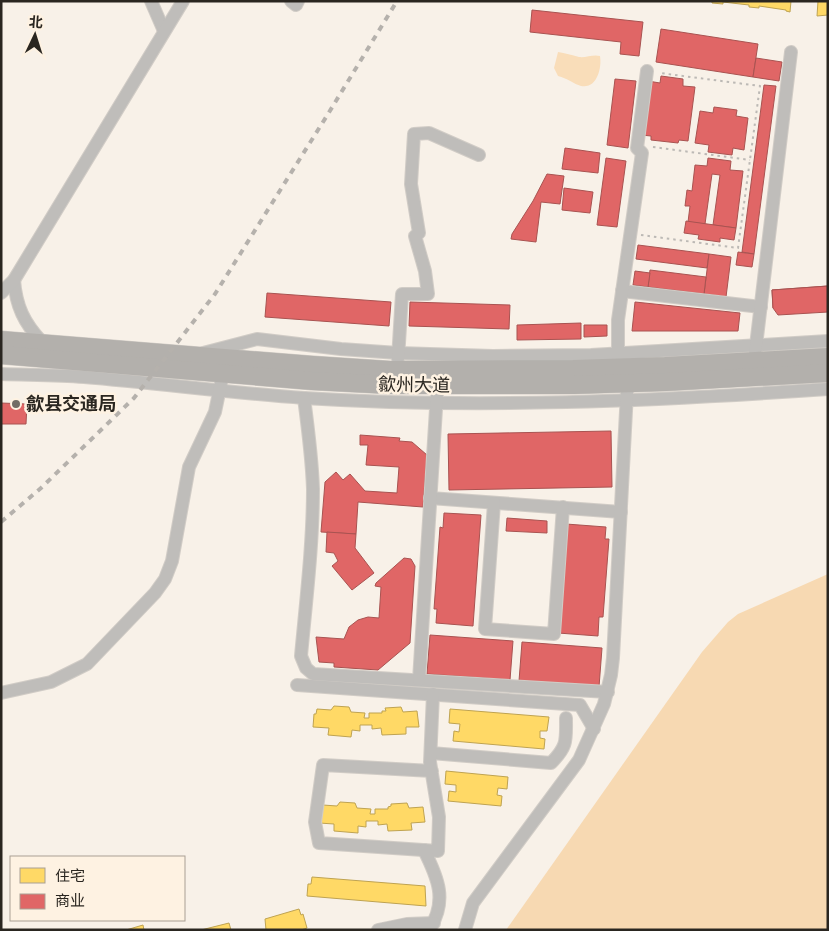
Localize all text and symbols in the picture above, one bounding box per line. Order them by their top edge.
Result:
north arrow [10,10,60,60]
text: 北 [28,14,43,31]
street label: 歙州大道 [378,373,450,397]
place label: 歙县交通局 [26,393,116,415]
marker: 歙县交通局 [10,398,22,410]
legend [10,856,185,921]
text: 住宅 [55,867,85,885]
text: 商业 [55,892,85,910]

